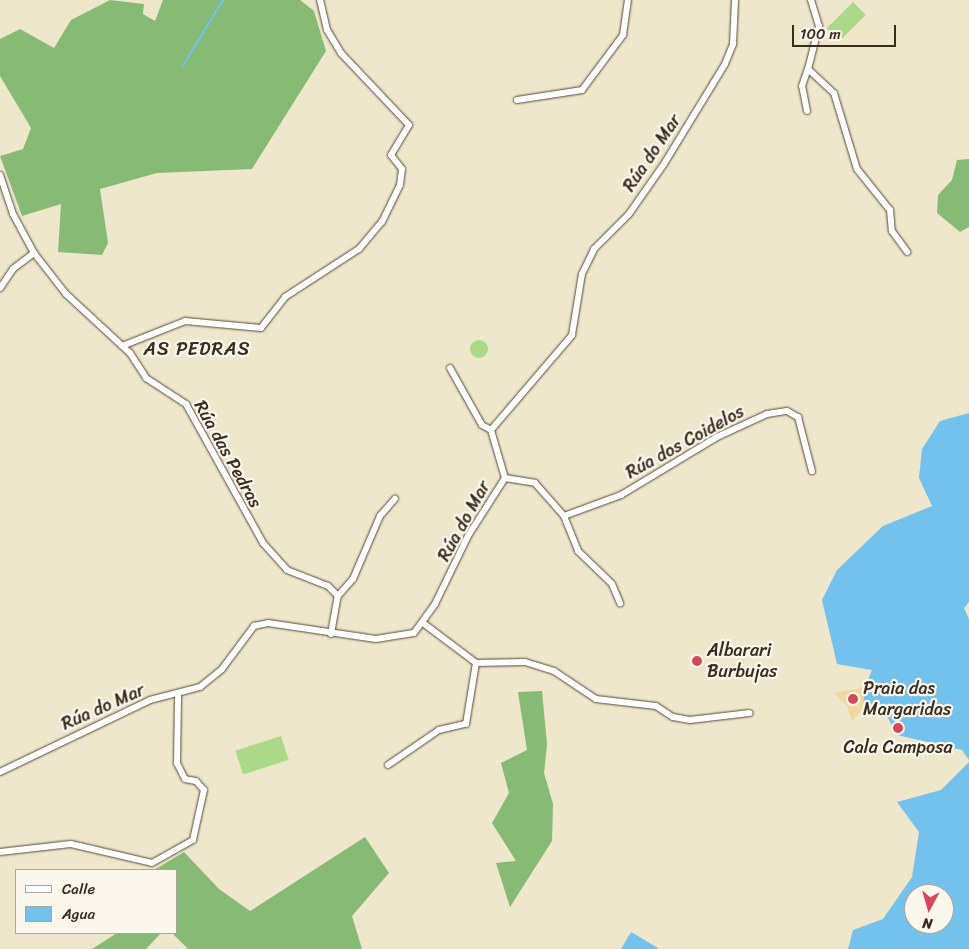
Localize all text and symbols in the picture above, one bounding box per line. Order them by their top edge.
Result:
scale bar [794,15,898,47]
text: 100 m [800,21,841,47]
street label: Rúa do Mar [618,110,686,196]
district label: AS PEDRAS [143,338,251,360]
street label: Rúa das Pedras [190,397,266,511]
street label: Rúa dos Coidelos [622,401,748,483]
street label: Rúa do Mar [433,477,495,565]
place label: Albarari Burbujas [707,640,777,682]
marker: Albarari Burbujas [691,655,703,667]
place label: Praia das Margaridas [863,678,951,721]
street label: Rúa do Mar [58,679,148,735]
marker: Praia das Margaridas [847,693,859,705]
marker: Cala Camposa [892,722,904,734]
place label: Cala Camposa [844,736,952,758]
legend [15,869,178,934]
text: Calle [62,876,95,902]
north arrow [904,884,954,934]
text: Agua [62,901,95,927]
text: N [921,910,934,936]

